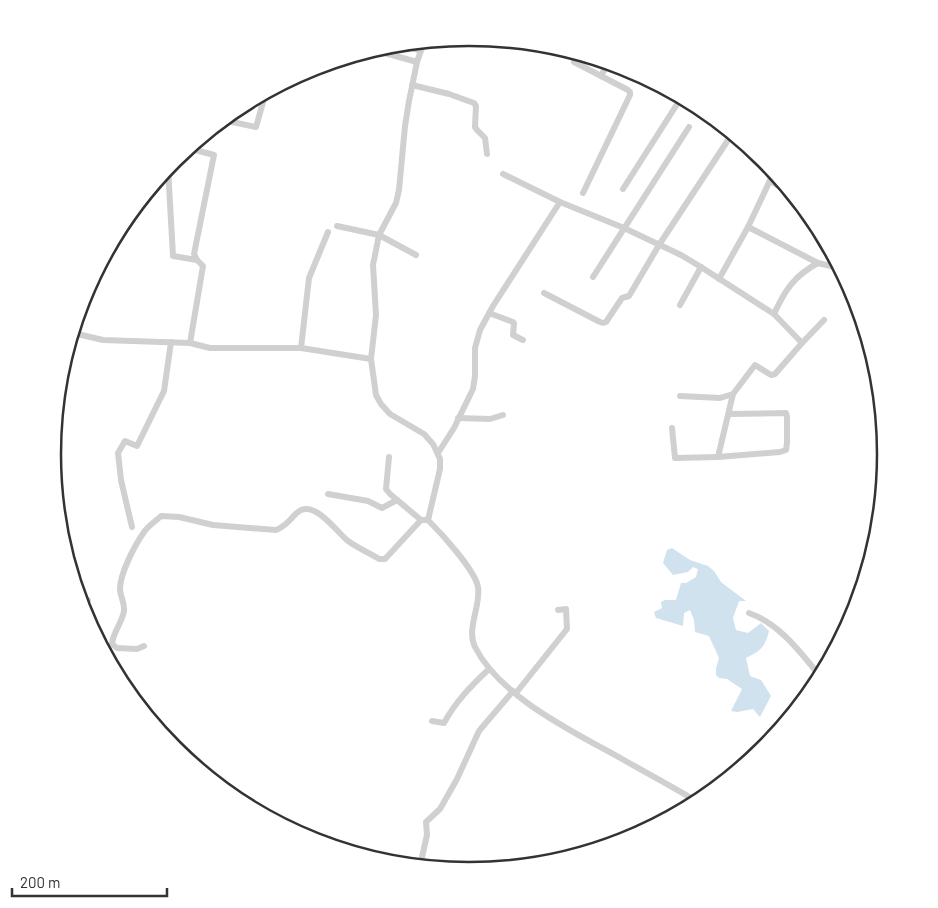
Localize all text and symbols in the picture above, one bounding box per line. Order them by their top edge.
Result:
scale bar [12,866,168,898]
text: 200 m [20,873,60,891]

